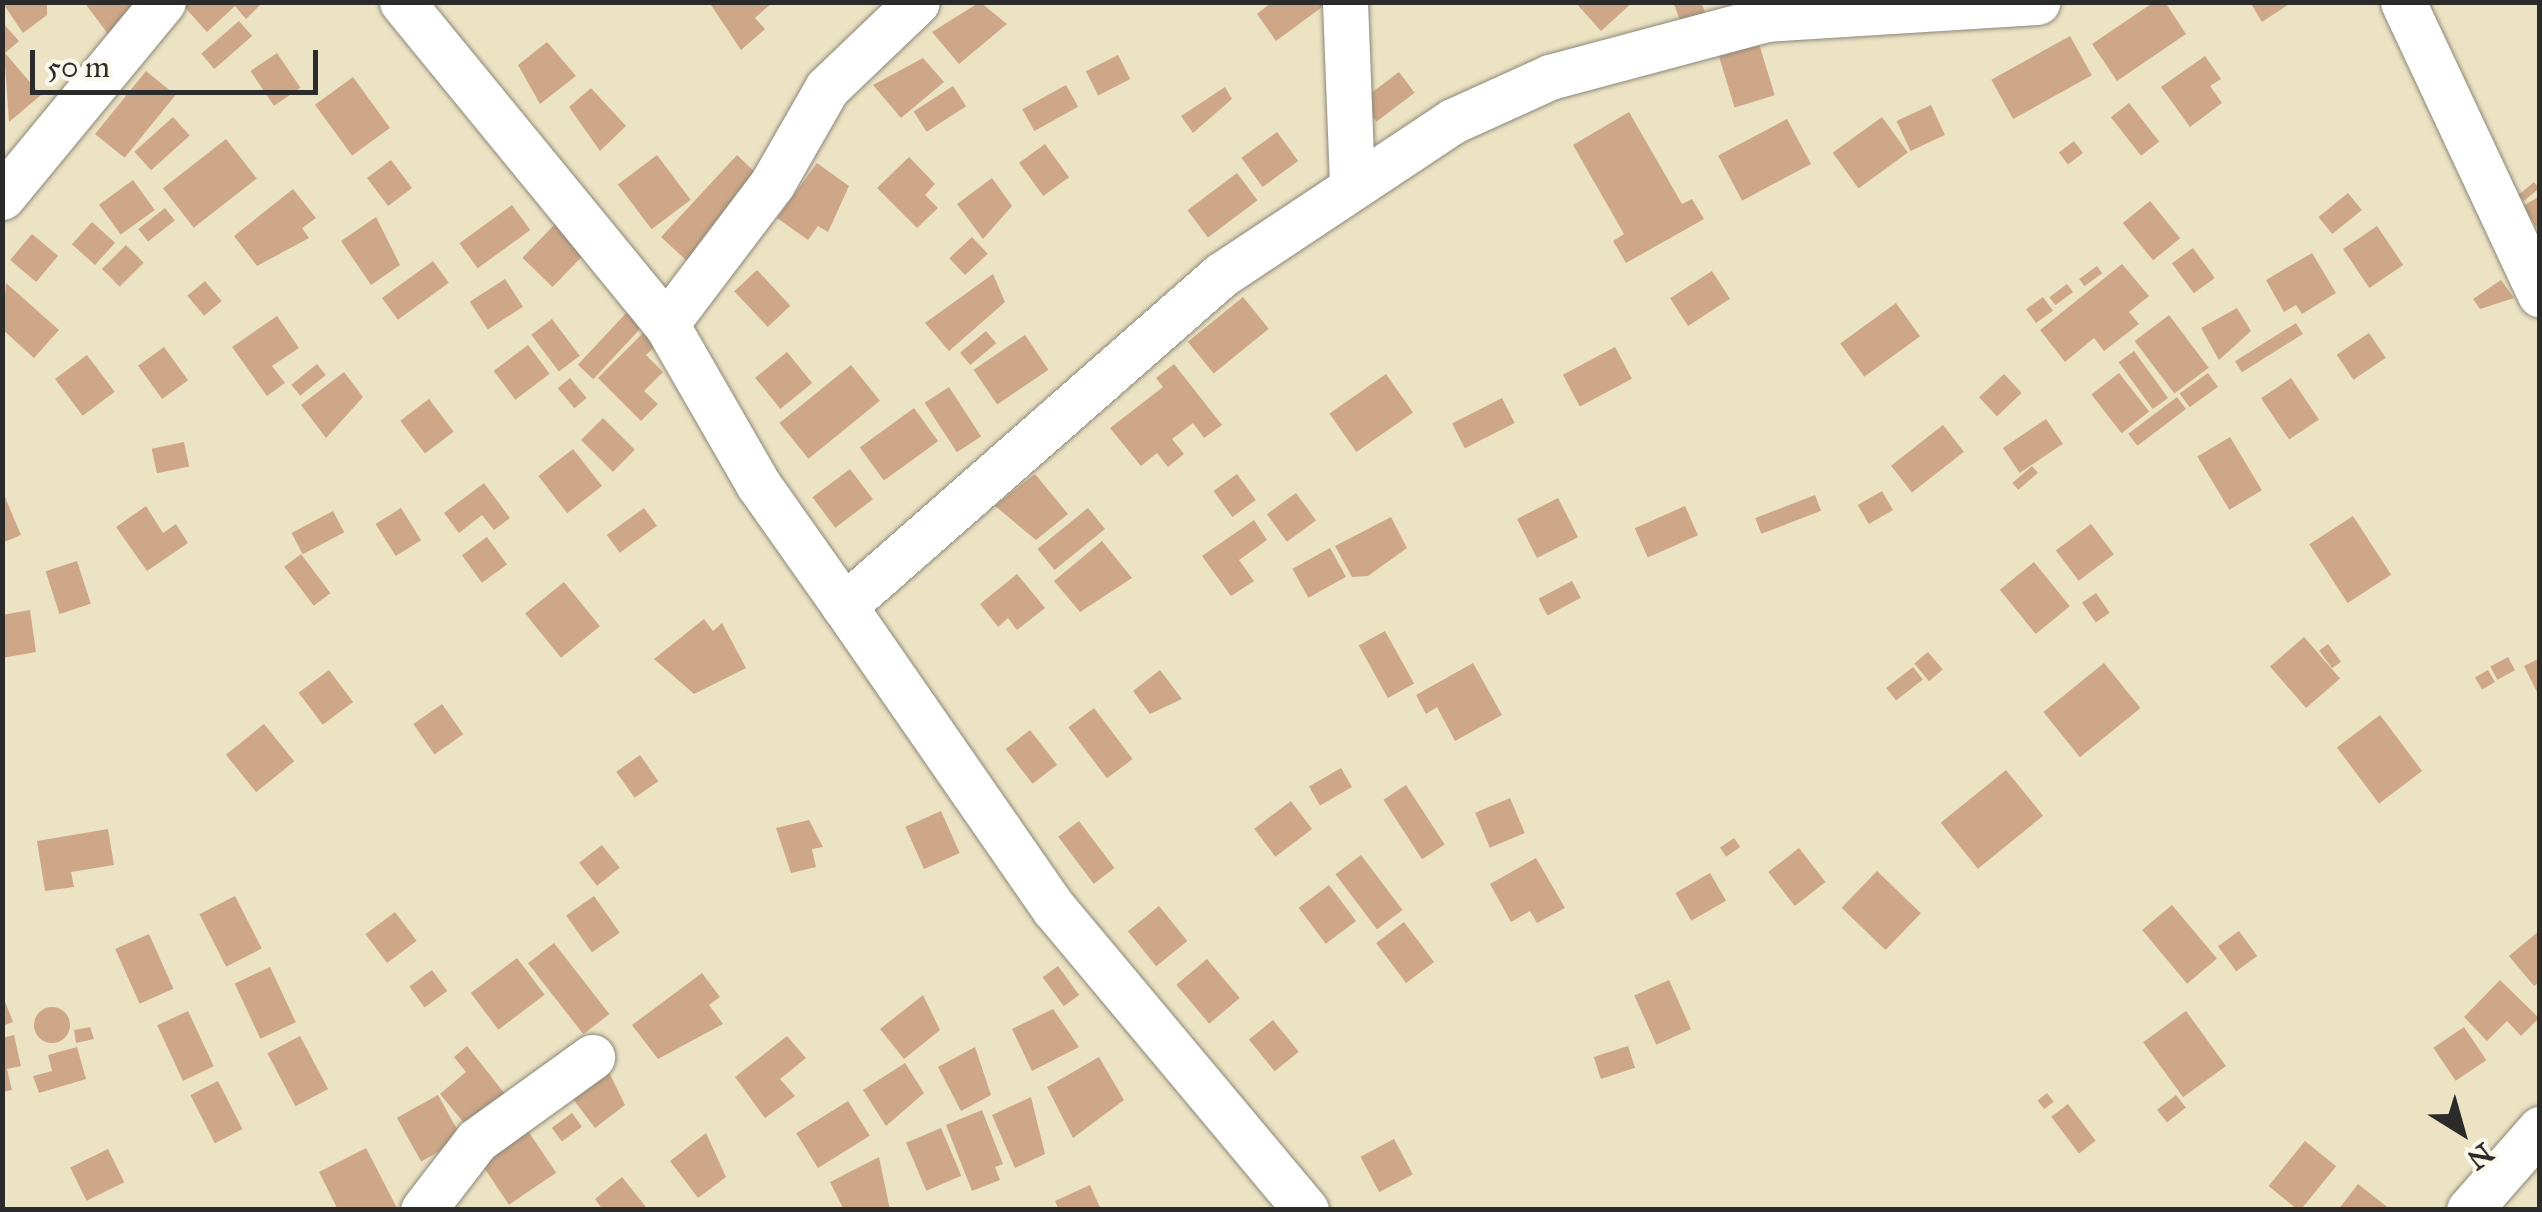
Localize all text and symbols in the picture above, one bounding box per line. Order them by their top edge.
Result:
scale bar [35,30,322,92]
text: 50 m [47,49,110,85]
north arrow [2412,1082,2512,1182]
text: N [2460,1135,2500,1177]

